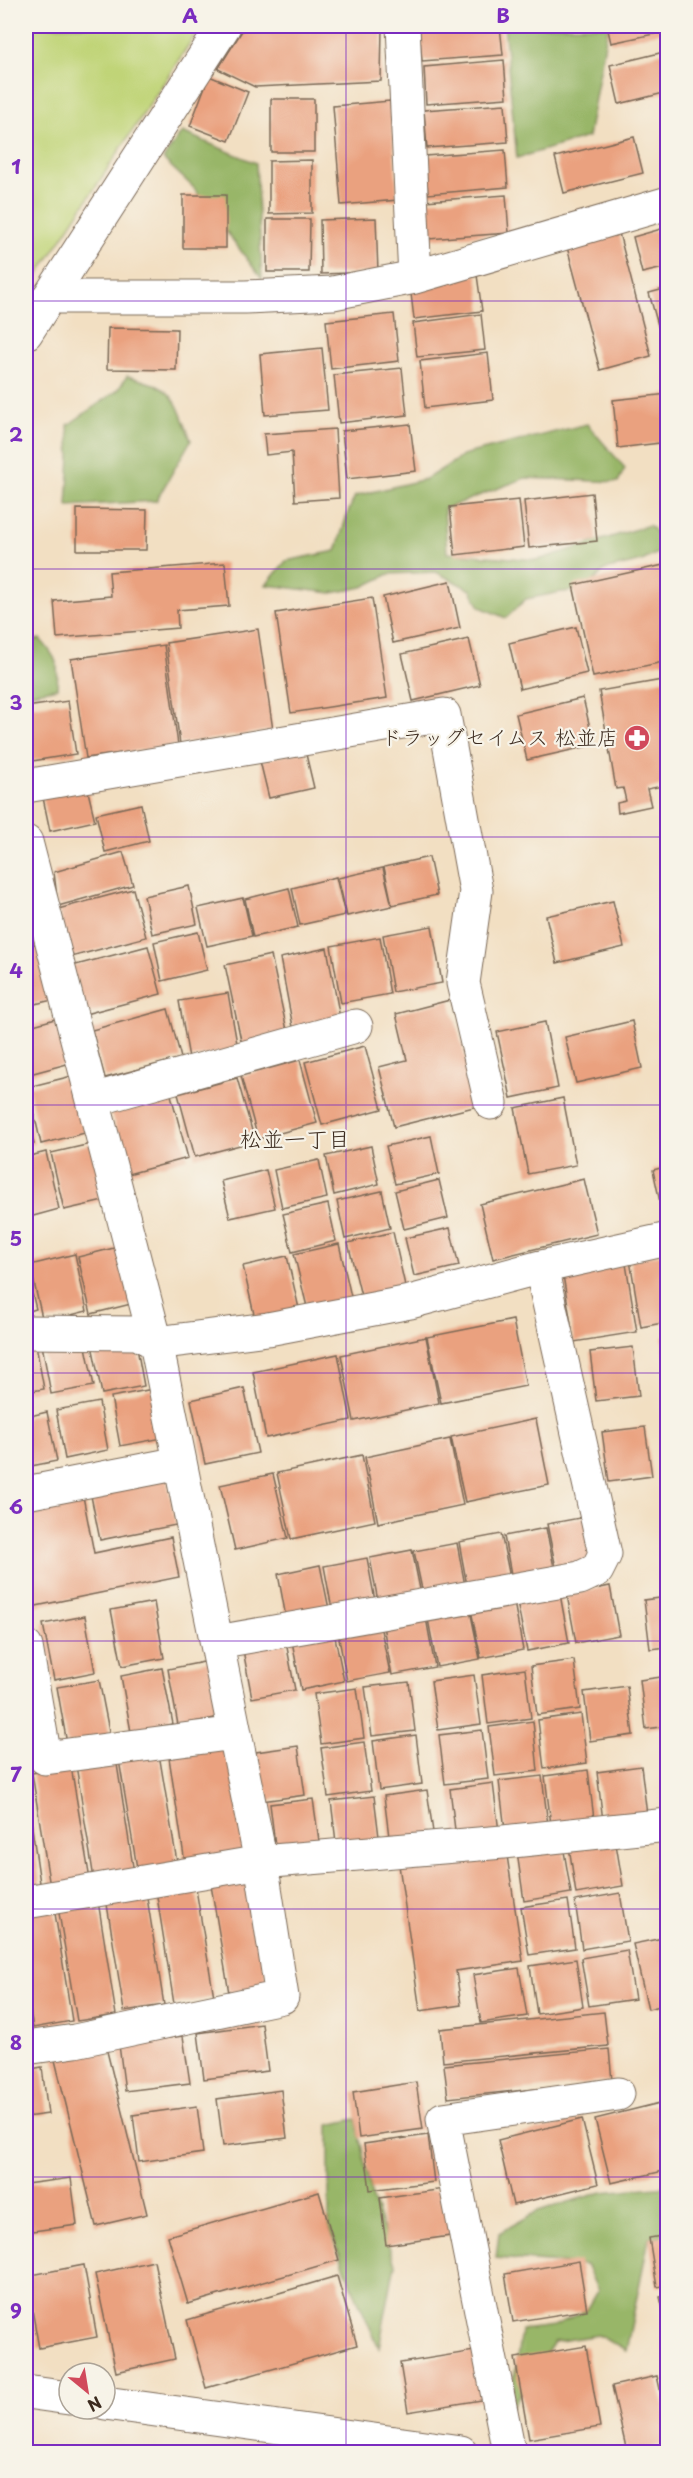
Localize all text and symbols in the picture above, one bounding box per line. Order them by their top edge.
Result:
text: A [182,0,198,30]
text: B [496,0,510,30]
text: 1 [11,151,21,181]
text: 2 [9,419,23,449]
text: 3 [9,687,23,717]
place label: ドラッグセイムス 松並店 [381,720,618,752]
pharmacy icon: ドラッグセイムス 松並店 [622,723,652,753]
text: 4 [9,955,23,985]
district label: 松並一丁目 [240,1121,350,1154]
text: 5 [10,1223,22,1253]
text: 6 [9,1491,23,1521]
text: 7 [10,1759,22,1789]
text: 8 [10,2027,22,2057]
text: 9 [10,2295,22,2325]
north arrow [57,2361,117,2421]
text: N [84,2391,106,2418]

